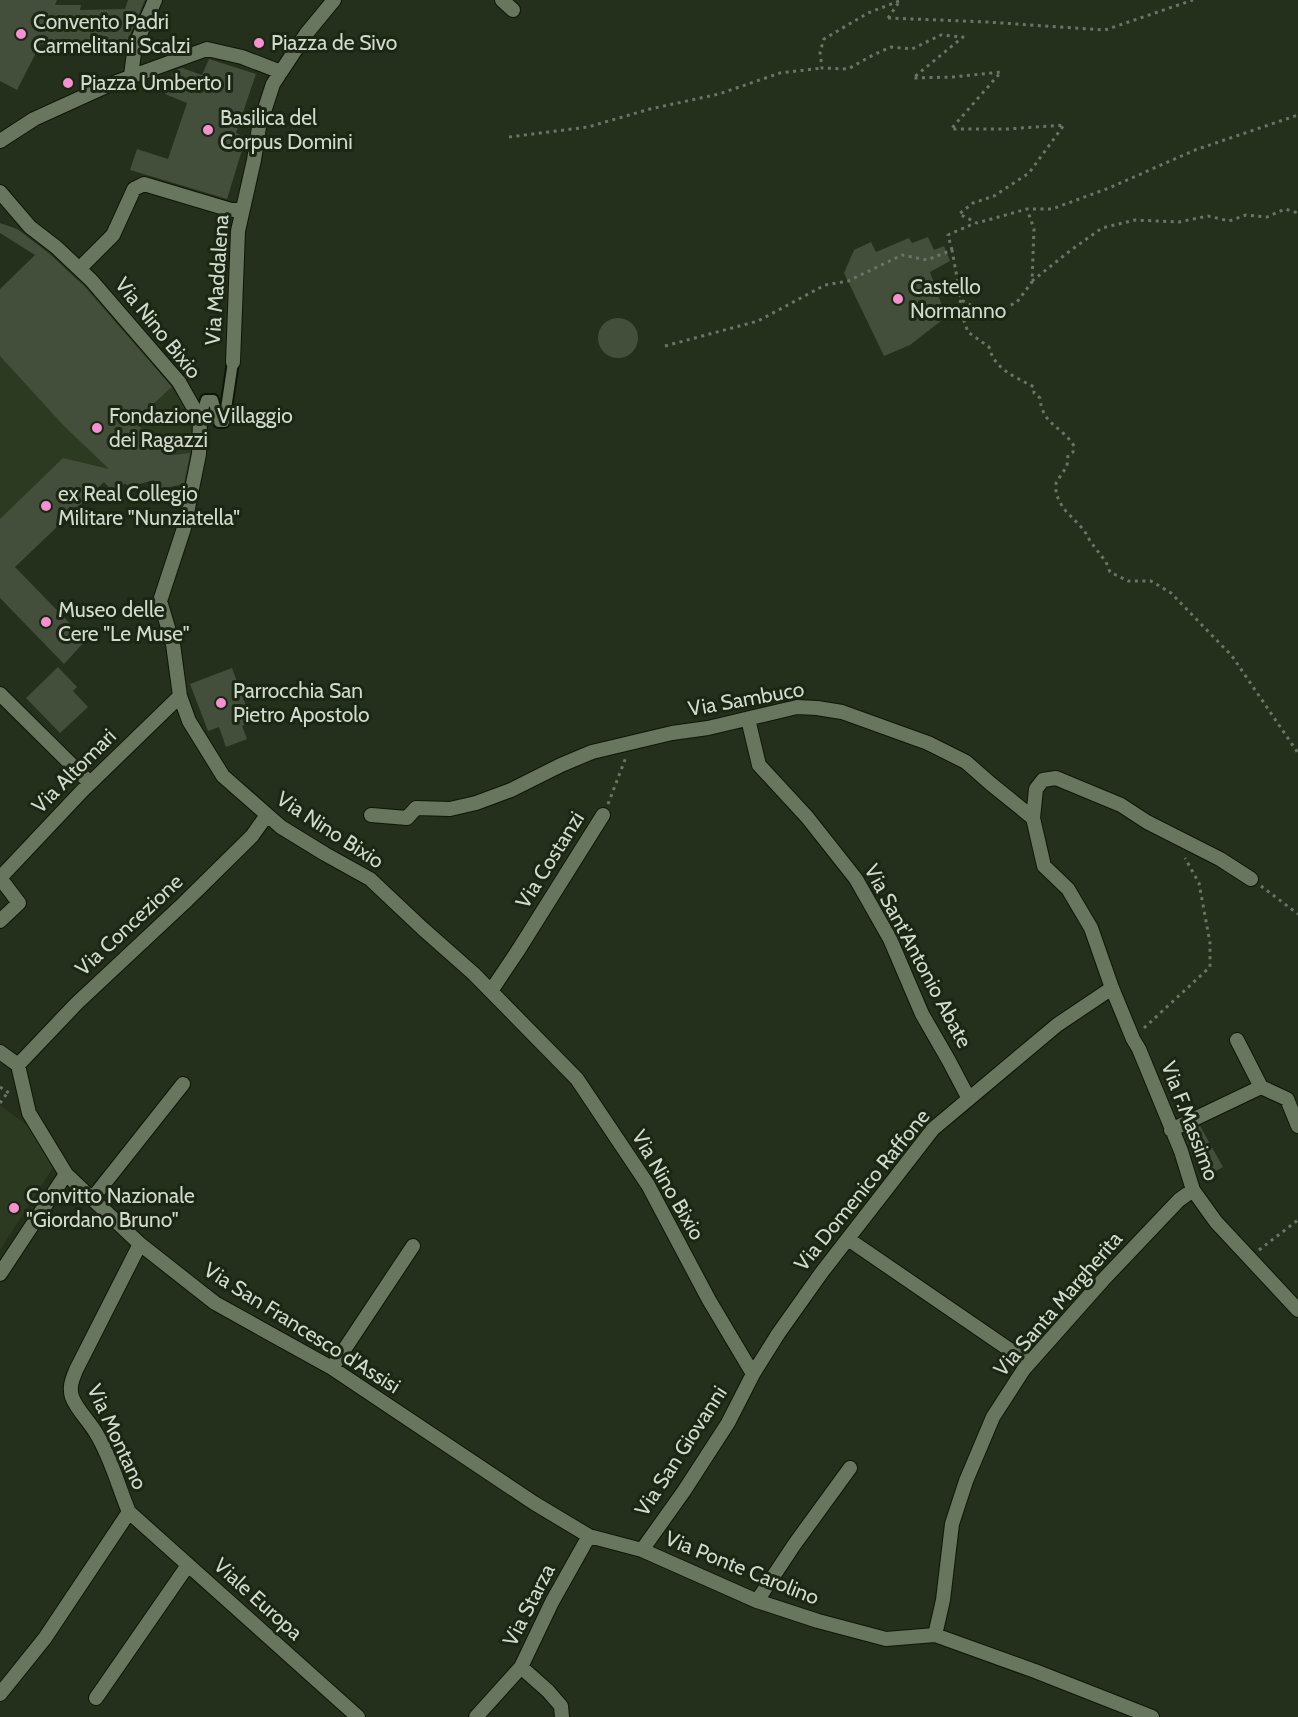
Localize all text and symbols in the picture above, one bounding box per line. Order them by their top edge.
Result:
place label: Convento Padri Carmelitani Scalzi [33,9,190,58]
marker: Convento Padri Carmelitani Scalzi [14,27,28,41]
place label: Piazza de Sivo [271,30,397,55]
marker: Piazza de Sivo [252,36,266,50]
place label: Piazza Umberto I [80,70,232,95]
marker: Piazza Umberto I [61,76,75,90]
place label: Basilica del Corpus Domini [220,105,353,154]
marker: Basilica del Corpus Domini [201,123,215,137]
street label: Via Maddalena [199,214,234,346]
street label: Via Nino Bixio [110,272,207,383]
place label: Castello Normanno [910,274,1006,323]
marker: Castello Normanno [891,292,905,306]
place label: Fondazione Villaggio dei Ragazzi [109,403,293,452]
marker: Fondazione Villaggio dei Ragazzi [90,421,104,435]
place label: ex Real Collegio Militare "Nunziatella" [58,481,240,530]
marker: ex Real Collegio Militare "Nunziatella" [39,499,53,513]
place label: Museo delle Cere "Le Muse" [58,597,189,646]
marker: Museo delle Cere "Le Muse" [39,615,53,629]
street label: Via Sambuco [686,676,806,721]
place label: Parrocchia San Pietro Apostolo [233,678,370,727]
marker: Parrocchia San Pietro Apostolo [214,696,228,710]
street label: Via Altomari [26,723,121,818]
street label: Via Nino Bixio [272,786,389,874]
street label: Via Costanzi [510,807,589,913]
street label: Via Sant'Antonio Abate [859,860,978,1052]
street label: Via Concezione [70,868,188,981]
street label: Via F.Massimo [1156,1058,1225,1184]
street label: Via Domenico Raffone [789,1104,935,1276]
street label: Via Nino Bixio [627,1125,710,1244]
place label: Convitto Nazionale "Giordano Bruno" [26,1183,195,1232]
marker: Convitto Nazionale "Giordano Bruno" [7,1201,21,1215]
street label: Via Santa Margherita [988,1226,1127,1381]
street label: Via San Francesco d'Assisi [199,1257,405,1398]
street label: Via Montano [82,1380,153,1493]
street label: Via San Giovanni [629,1381,732,1520]
street label: Via Ponte Carolino [661,1525,823,1610]
street label: Viale Europa [209,1552,308,1645]
street label: Via Starza [497,1560,560,1650]

